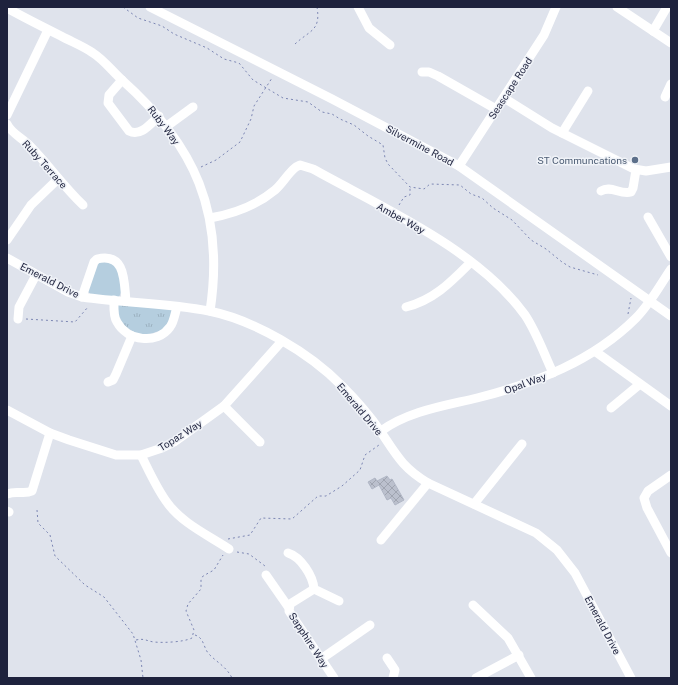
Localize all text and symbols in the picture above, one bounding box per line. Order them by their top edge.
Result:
street label: Seascape Road [486,55,534,121]
street label: Ruby Way [145,103,183,147]
street label: Silvermine Road [384,122,456,168]
street label: Ruby Terrace [20,137,70,191]
place label: ST Communcations [537,154,627,166]
marker: ST Communcations [630,155,640,165]
street label: Amber Way [375,200,428,236]
street label: Emerald Drive [18,260,82,300]
street label: Opal Way [502,370,548,396]
street label: Emerald Drive [335,380,386,438]
street label: Topaz Way [156,417,205,453]
street label: Emerald Drive [582,594,624,657]
street label: Sapphire Way [287,610,332,671]

